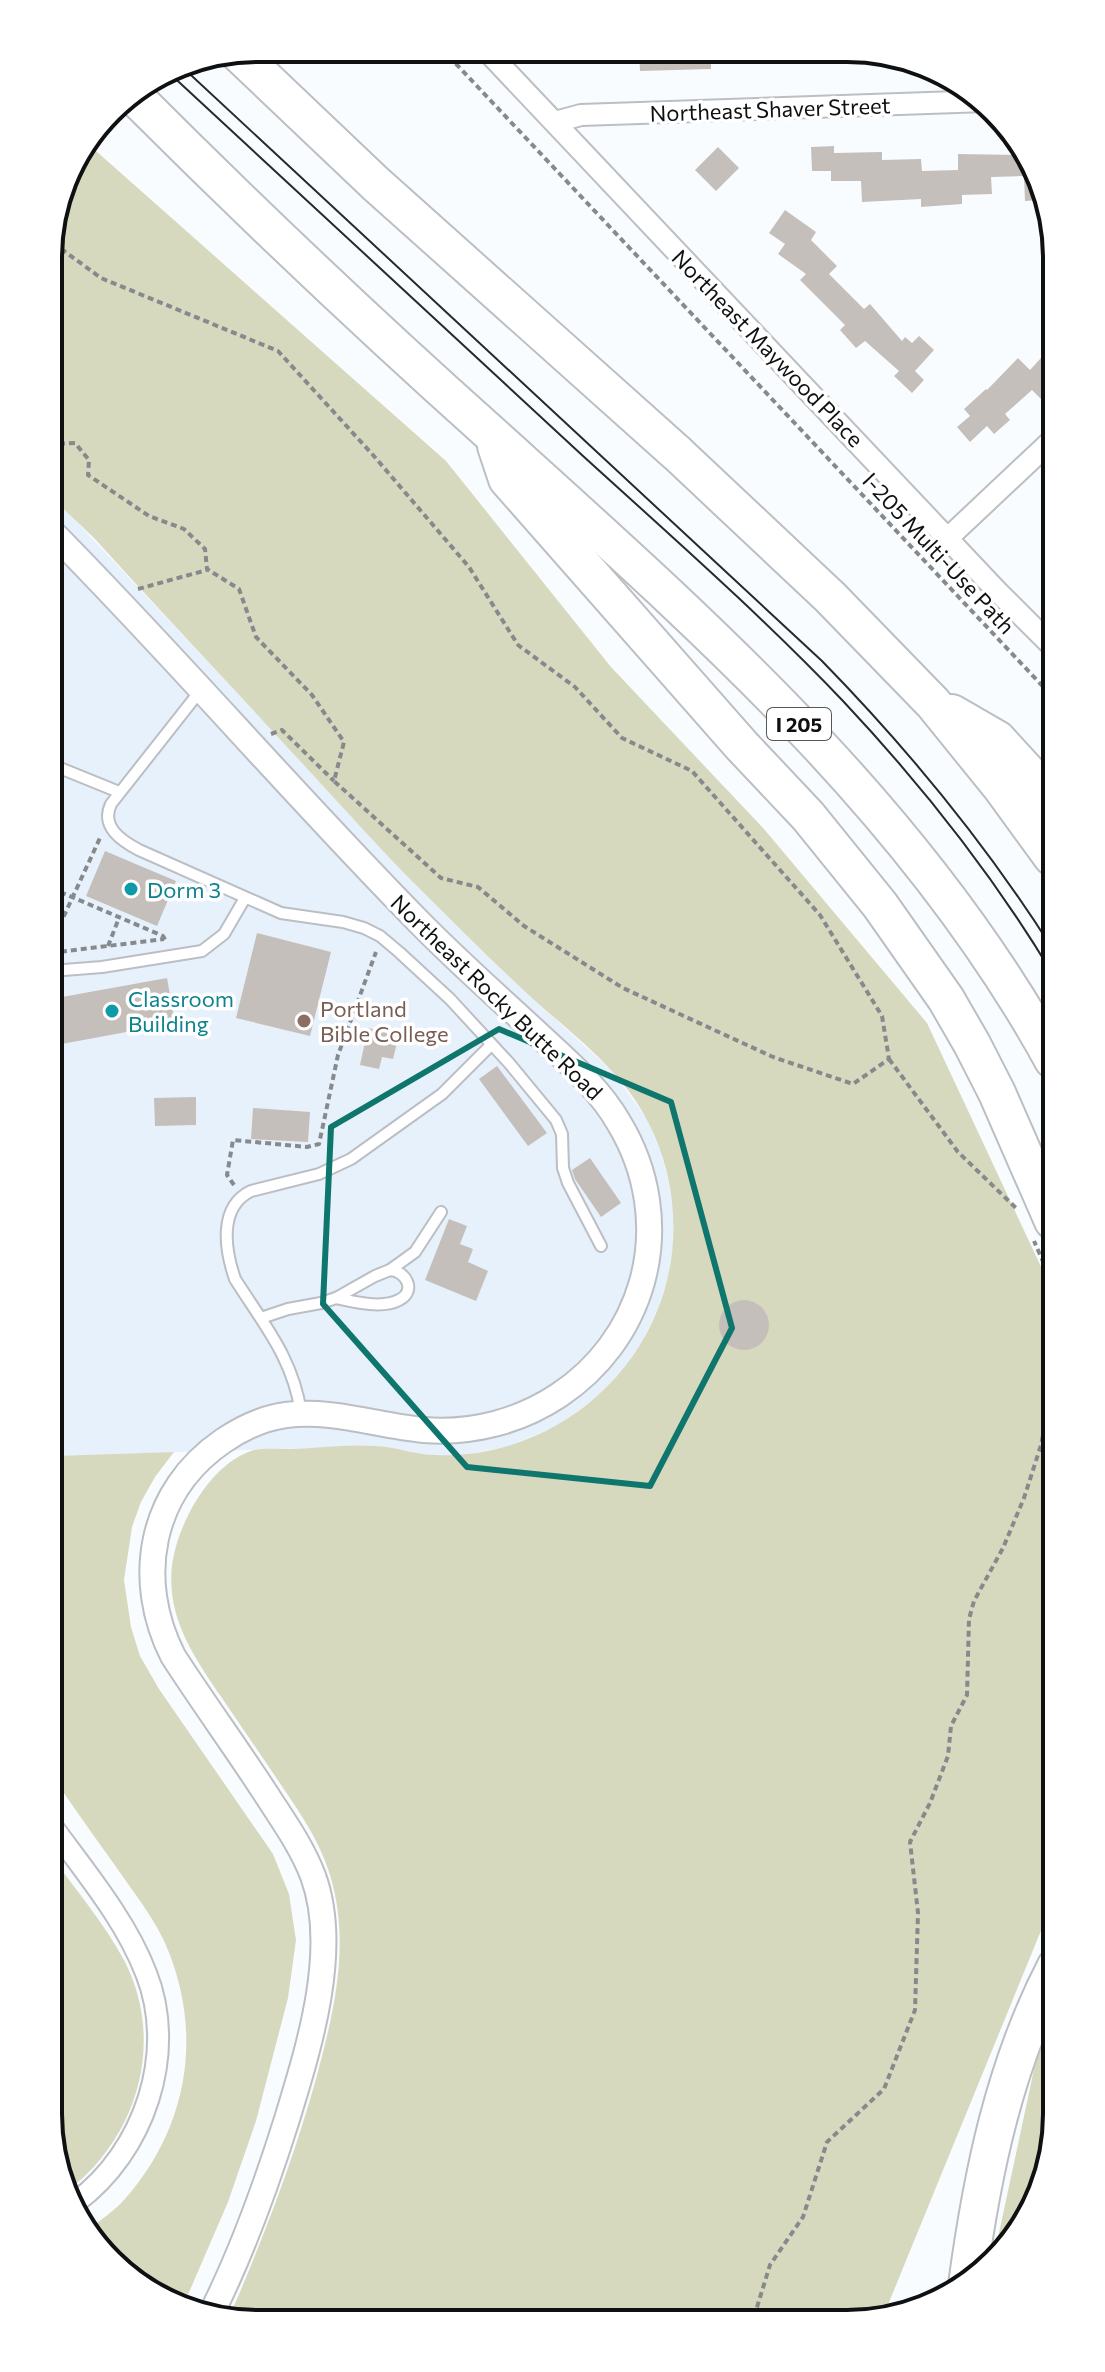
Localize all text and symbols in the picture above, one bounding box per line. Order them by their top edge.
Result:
street label: Northeast Shaver Street [649,91,891,127]
street label: Northeast Maywood Place [667,244,869,452]
street label: I-205 Multi-Use Path [857,467,1021,639]
road number: I 205 [767,708,831,740]
place label: Dorm 3 [147,876,221,903]
marker: Dorm 3 [122,880,140,898]
street label: Northeast Rocky Butte Road [386,889,608,1105]
place label: Classroom Building [128,985,234,1037]
place label: Portland Bible College [320,995,449,1047]
marker: Classroom Building [103,1002,121,1020]
marker: Portland Bible College [295,1012,313,1030]

